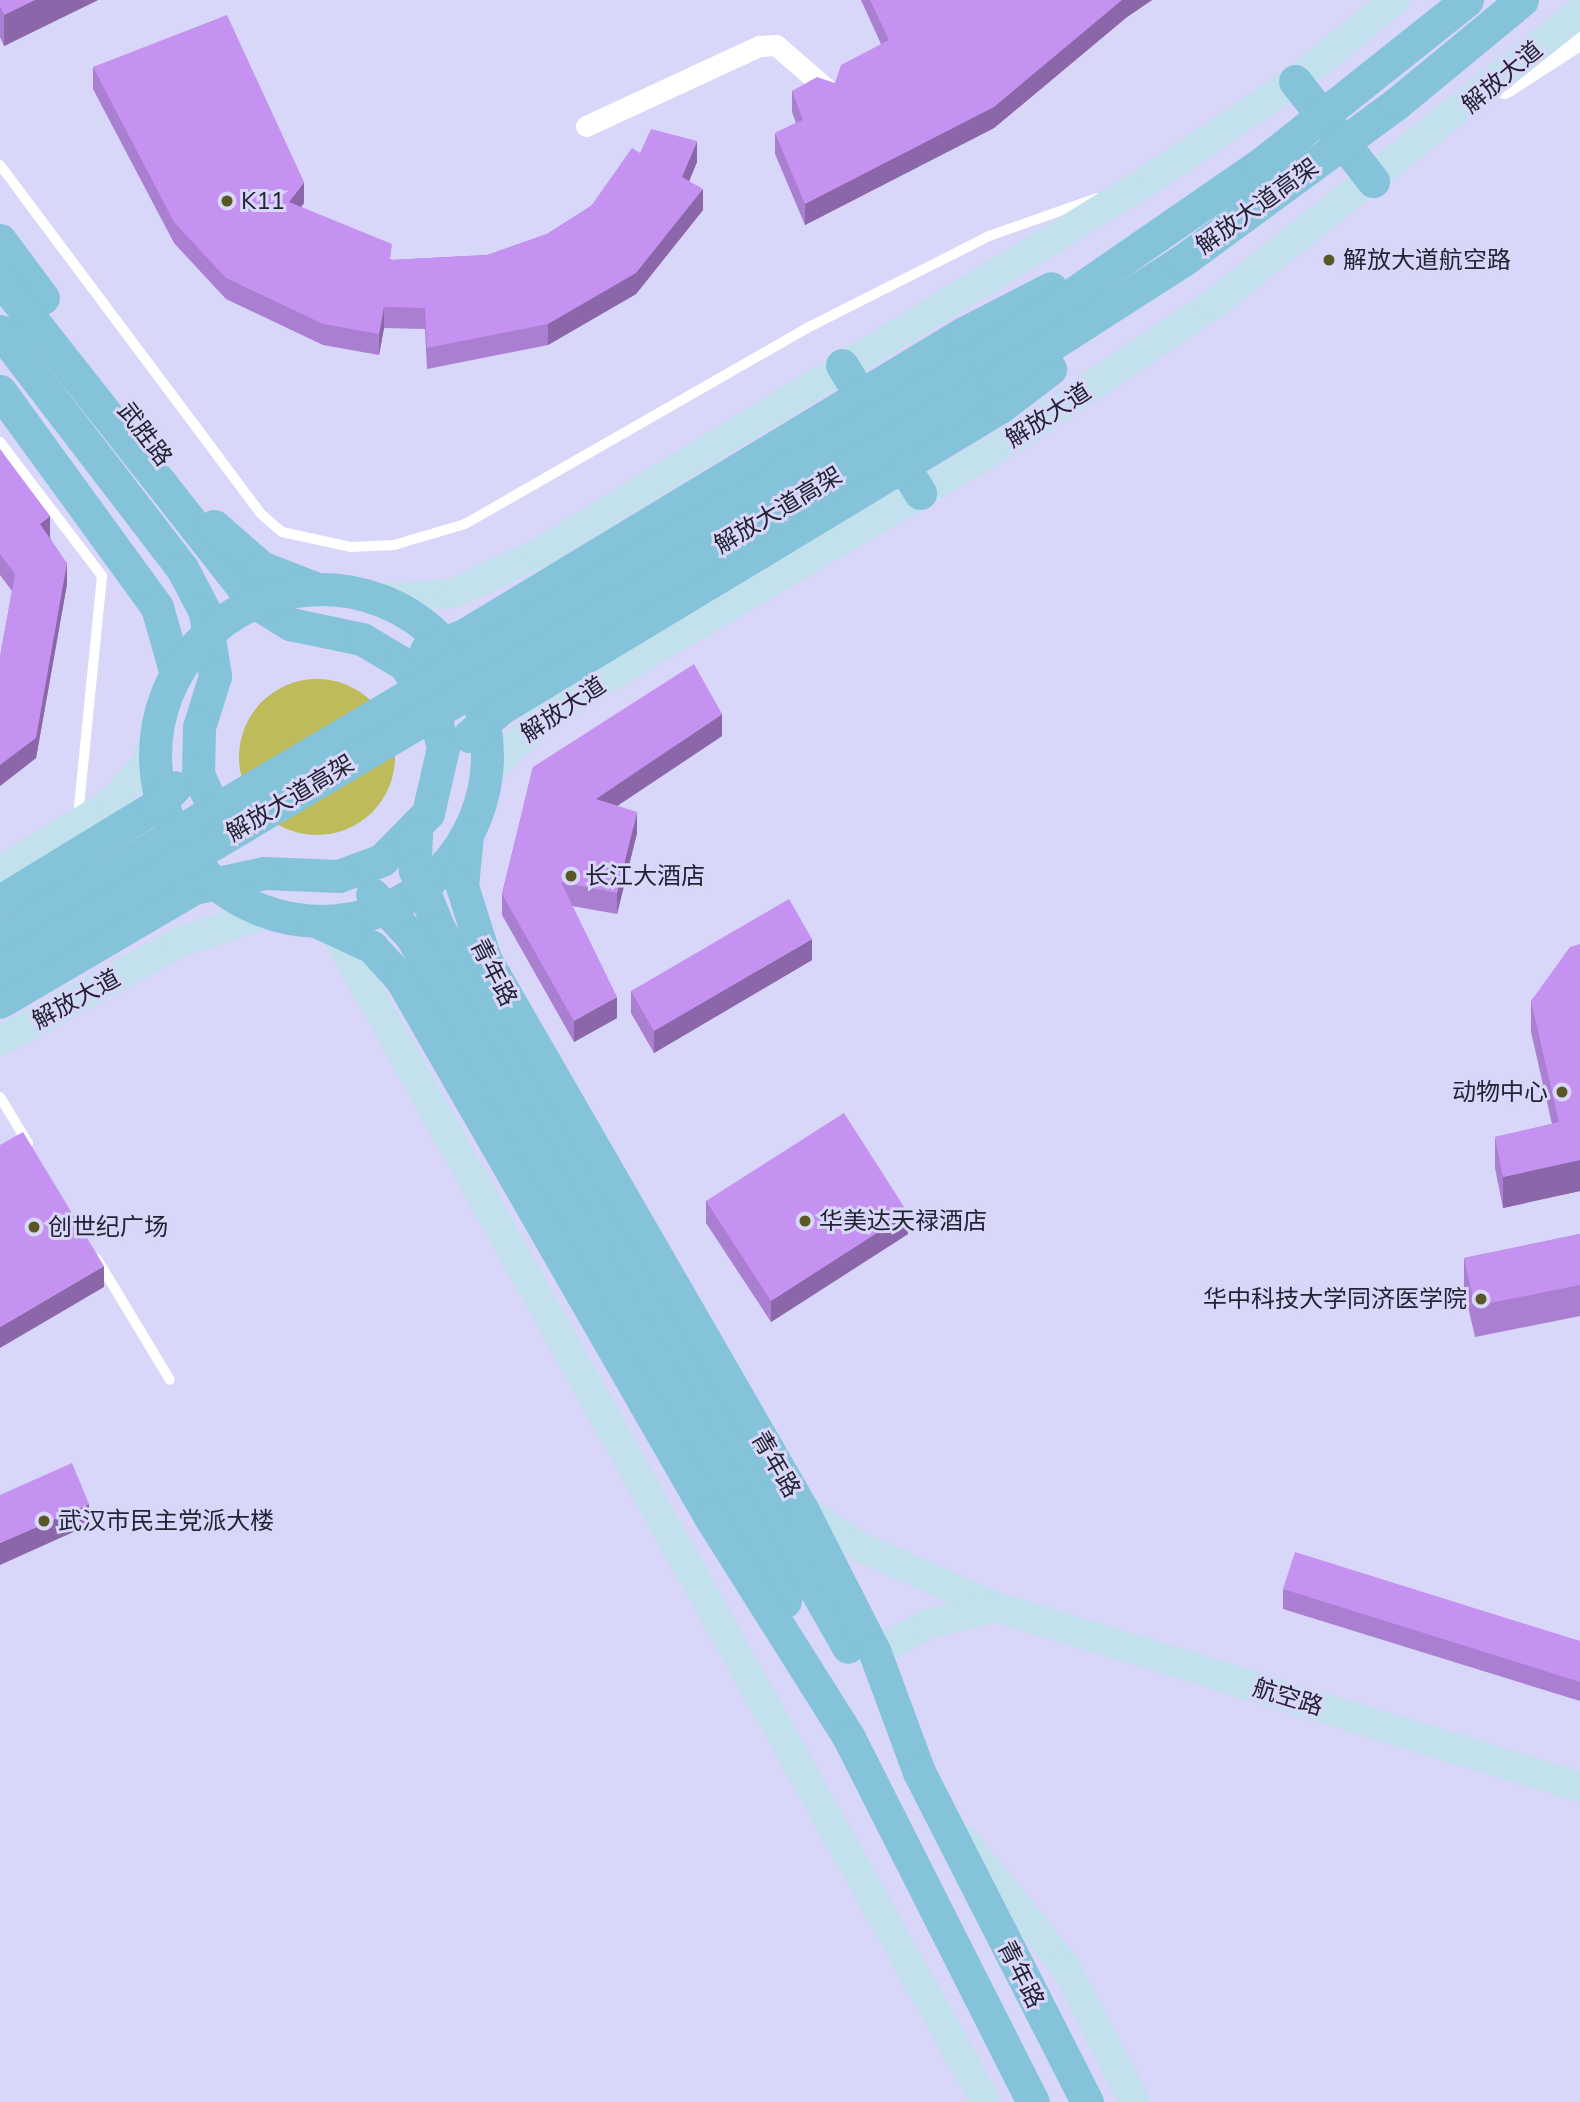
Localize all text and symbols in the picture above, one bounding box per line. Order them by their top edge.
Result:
street label: 解放大道 [1456,35,1548,119]
street label: 解放大道高架 [1190,152,1324,260]
place label: K11 [241,187,285,215]
marker: K11 [219,193,235,209]
place label: 解放大道航空路 [1343,246,1511,274]
marker: 解放大道航空路 [1321,252,1337,268]
street label: 解放大道 [1000,377,1096,453]
street label: 武胜路 [112,397,178,471]
street label: 解放大道高架 [709,461,847,559]
street label: 解放大道 [515,670,611,748]
street label: 解放大道高架 [221,749,359,847]
place label: 长江大酒店 [585,862,705,890]
marker: 长江大酒店 [563,868,579,884]
street label: 青年路 [465,933,523,1011]
street label: 解放大道 [27,963,125,1035]
place label: 动物中心 [1452,1078,1548,1106]
marker: 动物中心 [1554,1084,1570,1100]
place label: 华美达天禄酒店 [819,1207,987,1235]
place label: 创世纪广场 [48,1213,168,1241]
marker: 华美达天禄酒店 [797,1213,813,1229]
marker: 创世纪广场 [26,1219,42,1235]
place label: 华中科技大学同济医学院 [1203,1285,1467,1313]
marker: 华中科技大学同济医学院 [1473,1291,1489,1307]
street label: 青年路 [746,1426,806,1502]
place label: 武汉市民主党派大楼 [58,1507,274,1535]
marker: 武汉市民主党派大楼 [36,1513,52,1529]
street label: 航空路 [1249,1673,1327,1721]
street label: 青年路 [992,1935,1050,2013]

